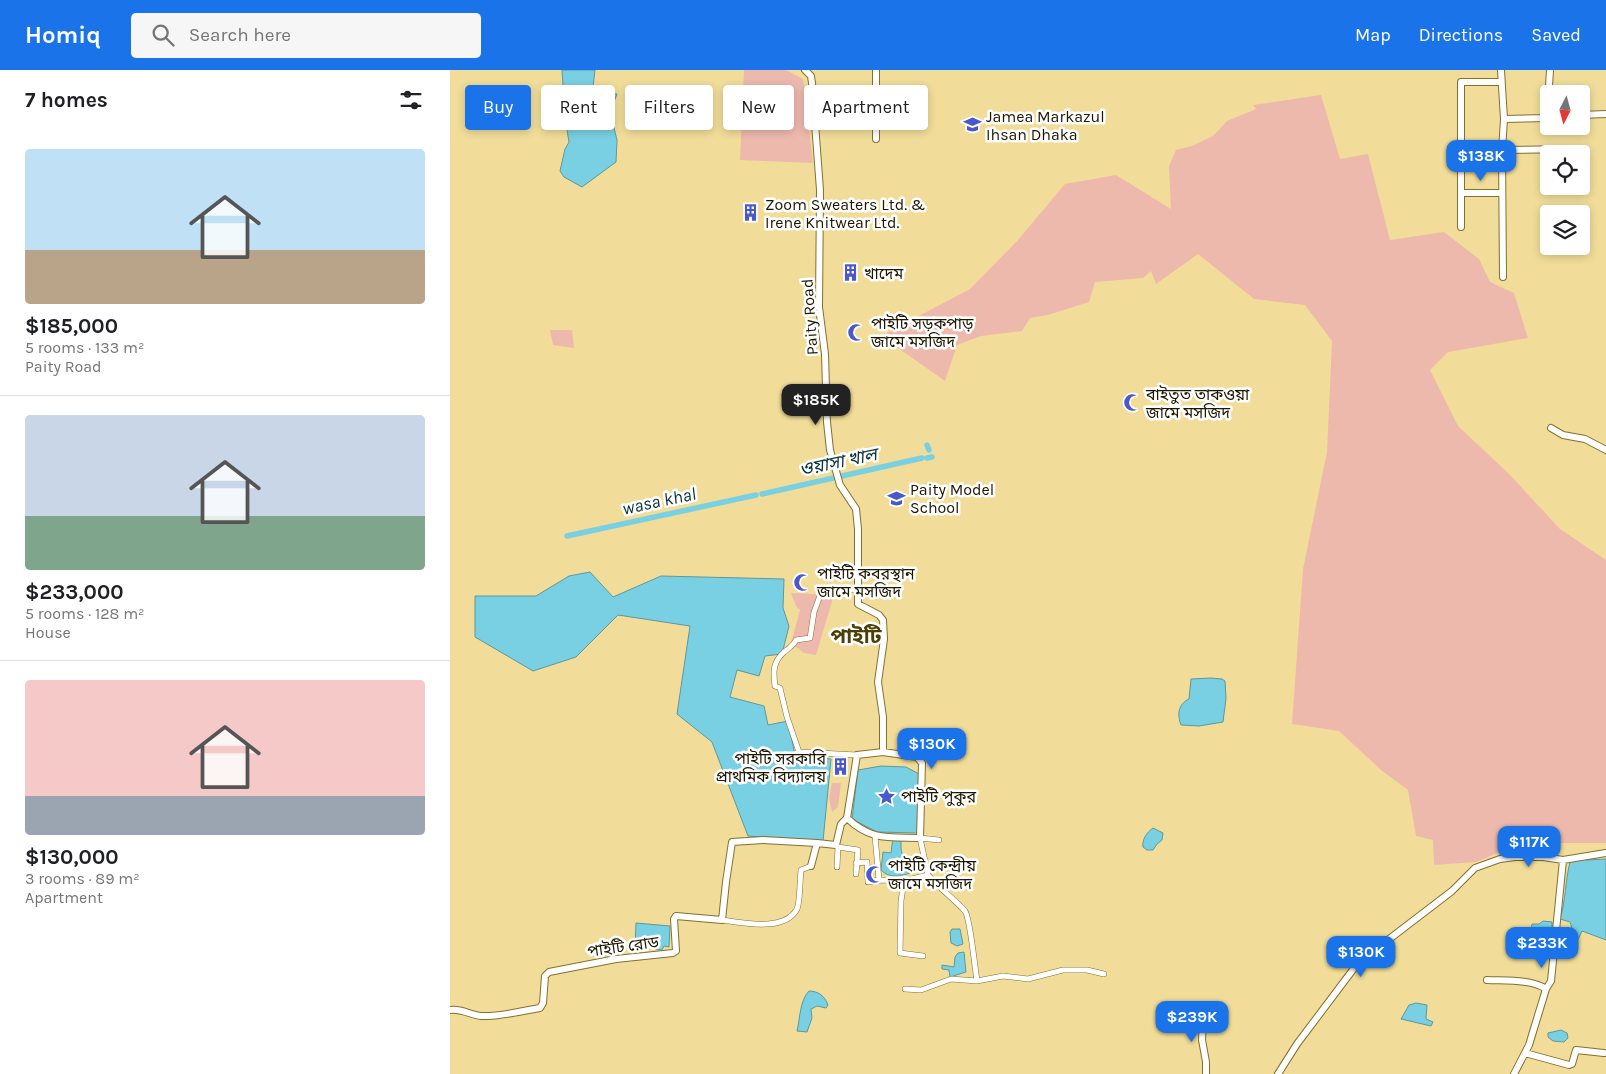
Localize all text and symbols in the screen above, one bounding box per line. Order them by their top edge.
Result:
search box [131,13,481,58]
text: Homiq [25,21,101,49]
icon: search [149,21,177,49]
text: Search here [189,24,291,46]
text: Map [1355,24,1391,46]
text: Directions [1419,24,1503,46]
text: Saved [1531,24,1581,46]
chip: Buy [465,85,531,130]
chip: Rent [541,85,615,130]
chip: Filters [625,85,713,130]
chip: New [723,85,794,130]
chip: Apartment [804,85,928,130]
north arrow [1540,85,1590,135]
map controls [1540,85,1590,255]
icon: filters [397,86,425,114]
text: 7 homes [25,88,108,112]
place label: Jamea Markazul Ihsan Dhaka [986,107,1105,144]
school or university icon: Jamea Markazul Ihsan Dhaka [962,115,982,135]
pin: $138K [1446,140,1516,182]
button: locate [1540,145,1590,195]
text: $138K [1457,146,1505,165]
icon: home [180,182,270,272]
place label: Zoom Sweaters Ltd. & Irene Knitwear Ltd. [765,195,926,232]
building icon: Zoom Sweaters Ltd. & Irene Knitwear Ltd. [741,203,761,223]
button: layers [1540,205,1590,255]
building icon: খাদেম [840,263,860,283]
place label: খাদেম [864,264,903,283]
street label: Paity Road [797,278,822,356]
text: $185,000 [25,314,118,338]
place label: পাইটি সড়কপাড় জামে মসজিদ [870,314,974,351]
mosque icon: পাইটি সড়কপাড় জামে মসজিদ [847,322,867,342]
text: 5 rooms · 133 m² [25,338,144,357]
text: Paity Road [25,357,102,376]
pin: $185K [781,384,851,426]
place label: বাইতুত তাকওয়া জামে মসজিদ [1145,385,1250,422]
text: $185K [793,390,839,409]
mosque icon: বাইতুত তাকওয়া জামে মসজিদ [1122,393,1142,413]
water label: ওয়াসা খাল [797,442,883,481]
icon: home [180,447,270,537]
place label: Paity Model School [910,480,994,517]
water label: wasa khal [620,482,698,520]
school or university icon: Paity Model School [886,488,906,508]
place label: পাইটি কবরস্থান জামে মসজিদ [816,564,915,601]
mosque icon: পাইটি কবরস্থান জামে মসজিদ [793,572,813,592]
text: $233,000 [25,580,123,604]
text: 5 rooms · 128 m² [25,604,145,623]
text: House [25,623,71,642]
district label: পাইটি [831,624,882,648]
icon: home [180,712,270,802]
pin: $130K [897,728,967,770]
text: $130K [908,734,956,753]
place label: পাইটি সরকারি প্রাথমিক বিদ্যালয় [716,749,827,786]
building icon: পাইটি সরকারি প্রাথমিক বিদ্যালয় [830,757,850,777]
place icon: পাইটি পুকুর [877,786,897,806]
place label: পাইটি পুকুর [901,787,976,806]
pin: $117K [1494,826,1564,868]
text: $117K [1509,832,1549,851]
text: $130,000 [25,845,118,869]
place label: পাইটি কেন্দ্রীয় জামে মসজিদ [887,856,977,893]
mosque icon: পাইটি কেন্দ্রীয় জামে মসজিদ [864,864,884,884]
text: 3 rooms · 89 m² [25,869,140,888]
text: Apartment [25,888,103,907]
pin: $233K [1507,926,1577,969]
street label: পাইটি রোড [586,932,661,961]
text: $233K [1516,933,1568,952]
pin: $130K [1326,936,1396,978]
text: $130K [1337,942,1385,961]
pin: $239K [1157,1000,1227,1043]
text: $239K [1167,1007,1217,1026]

